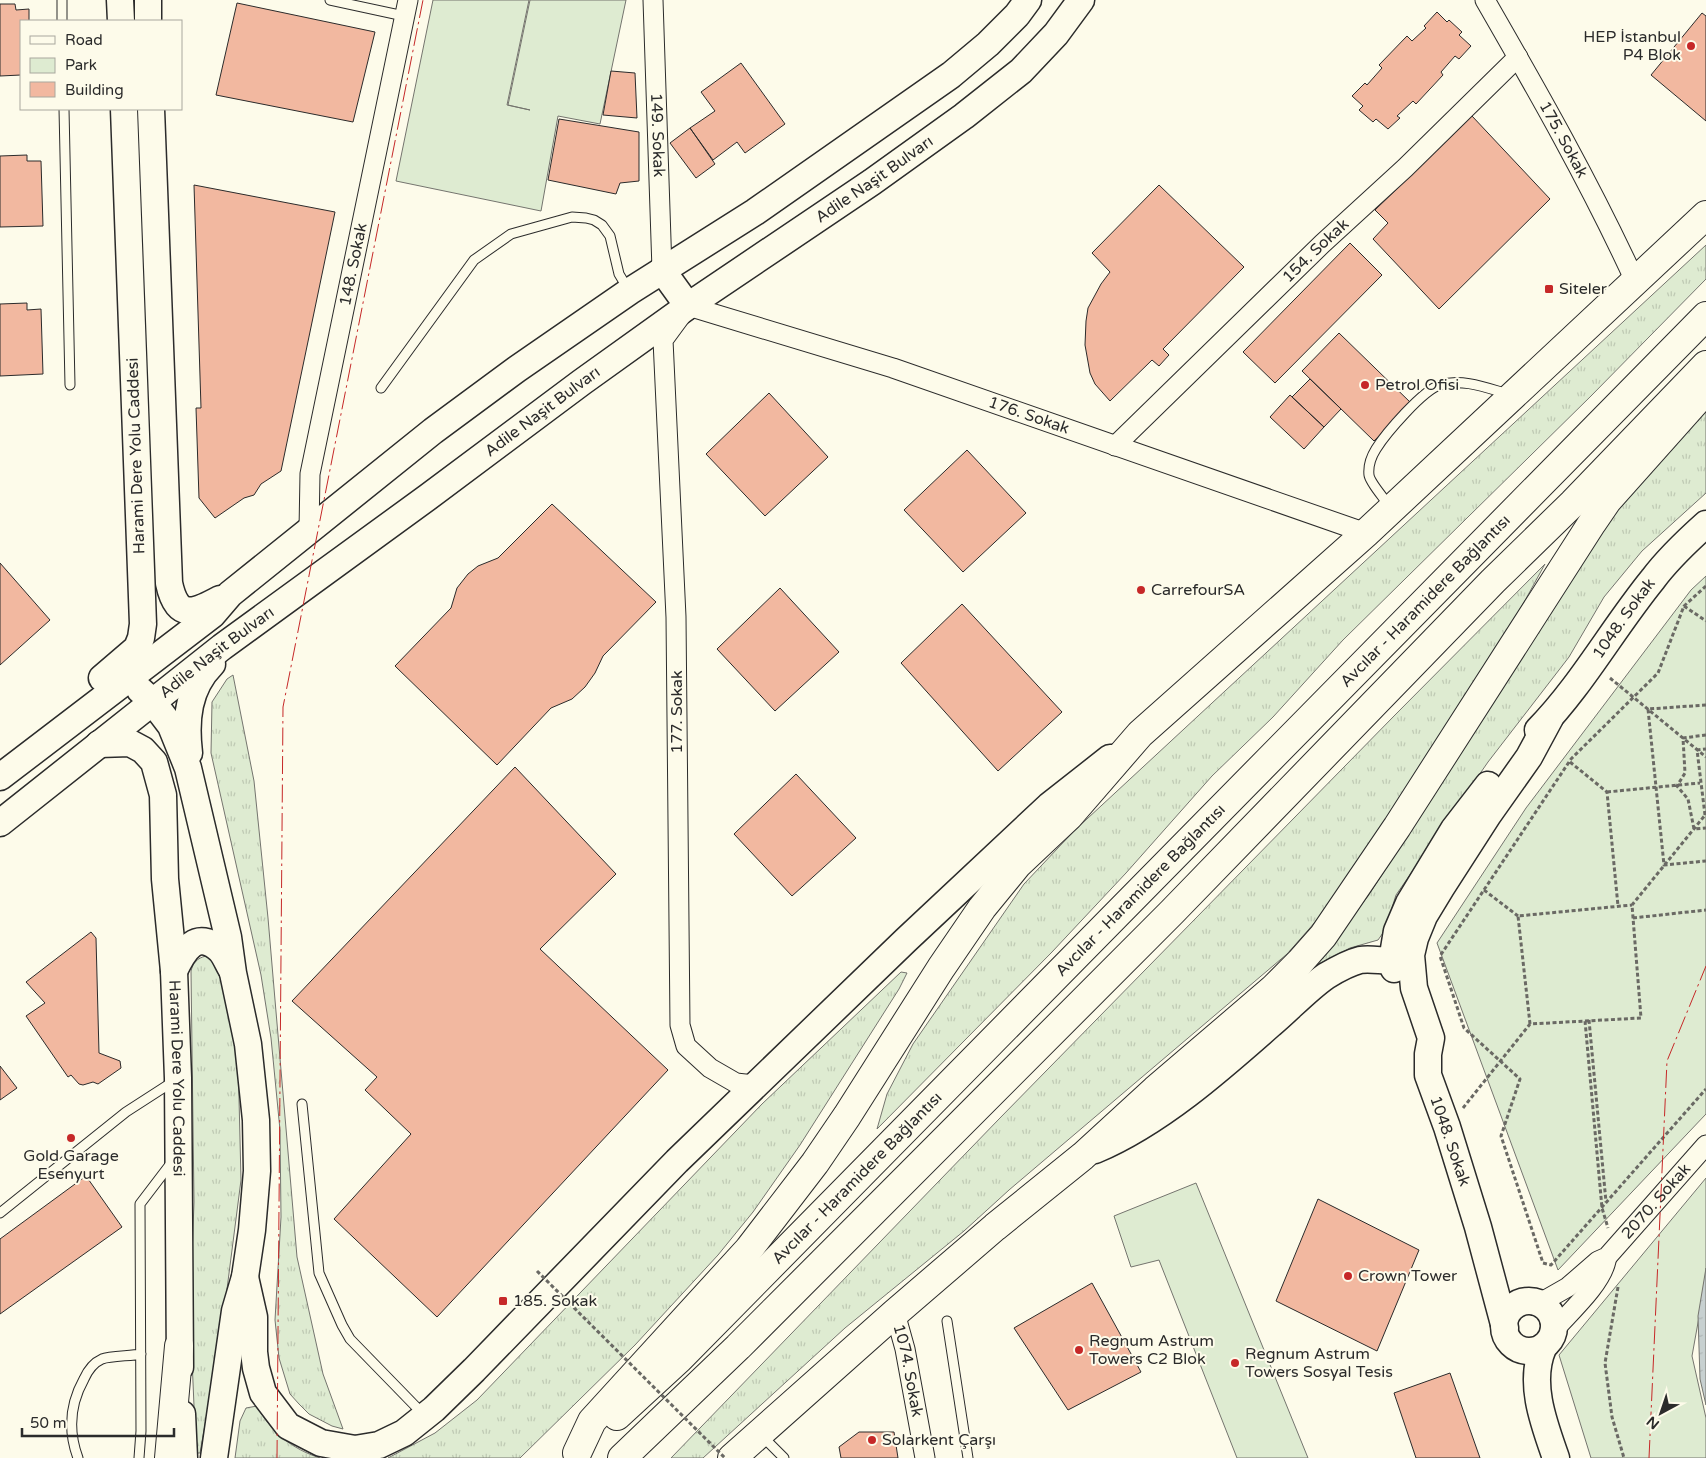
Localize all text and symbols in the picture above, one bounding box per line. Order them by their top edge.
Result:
legend [20,20,182,110]
place label: HEP İstanbul P4 Blok [1583,27,1681,65]
text: Road [65,31,103,49]
marker: HEP İstanbul P4 Blok [1685,40,1697,52]
text: Park [65,56,97,74]
text: Building [65,81,124,99]
street label: 149. Sokak [646,92,669,178]
street label: 175. Sokak [1535,98,1592,181]
street label: Adile Naşit Bulvarı [812,131,937,227]
street label: 154. Sokak [1278,214,1353,287]
street label: 148. Sokak [335,221,372,308]
place label: Siteler [1559,279,1608,299]
marker: Siteler [1543,283,1555,295]
street label: Harami Dere Yolu Caddesi [123,357,149,555]
street label: Adile Naşit Bulvarı [481,362,604,461]
place label: Petrol Ofisi [1375,375,1459,395]
marker: Petrol Ofisi [1359,379,1371,391]
street label: 176. Sokak [986,392,1072,439]
street label: Avcılar - Haramidere Bağlantısı [1336,511,1515,691]
street label: 1048. Sokak [1588,574,1660,663]
place label: CarrefourSA [1151,580,1245,600]
marker: CarrefourSA [1135,584,1147,596]
street label: Adile Naşit Bulvarı [156,602,278,703]
street label: 177. Sokak [667,670,687,754]
street label: Avcılar - Haramidere Bağlantısı [1051,800,1230,981]
street label: Harami Dere Yolu Caddesi [164,980,189,1177]
street label: Avcılar - Haramidere Bağlantısı [768,1088,946,1269]
street label: 1048. Sokak [1425,1093,1475,1189]
marker: Gold Garage Esenyurt [65,1132,77,1144]
place label: Gold Garage Esenyurt [23,1146,119,1184]
street label: 2070. Sokak [1617,1159,1695,1243]
place label: Crown Tower [1358,1266,1458,1286]
marker: Crown Tower [1342,1270,1354,1282]
place label: 185. Sokak [513,1291,597,1311]
marker: 185. Sokak [497,1295,509,1307]
street label: 1074. Sokak [889,1322,927,1419]
place label: Regnum Astrum Towers C2 Blok [1089,1331,1214,1369]
marker: Regnum Astrum Towers C2 Blok [1073,1344,1085,1356]
place label: Regnum Astrum Towers Sosyal Tesis [1245,1344,1393,1382]
marker: Regnum Astrum Towers Sosyal Tesis [1229,1357,1241,1369]
north arrow [1636,1388,1686,1438]
scale bar [22,1406,175,1438]
text: N [1643,1412,1663,1433]
text: 50 m [30,1414,67,1432]
place label: Solarkent Çarşı [882,1430,996,1450]
marker: Solarkent Çarşı [866,1434,878,1446]

